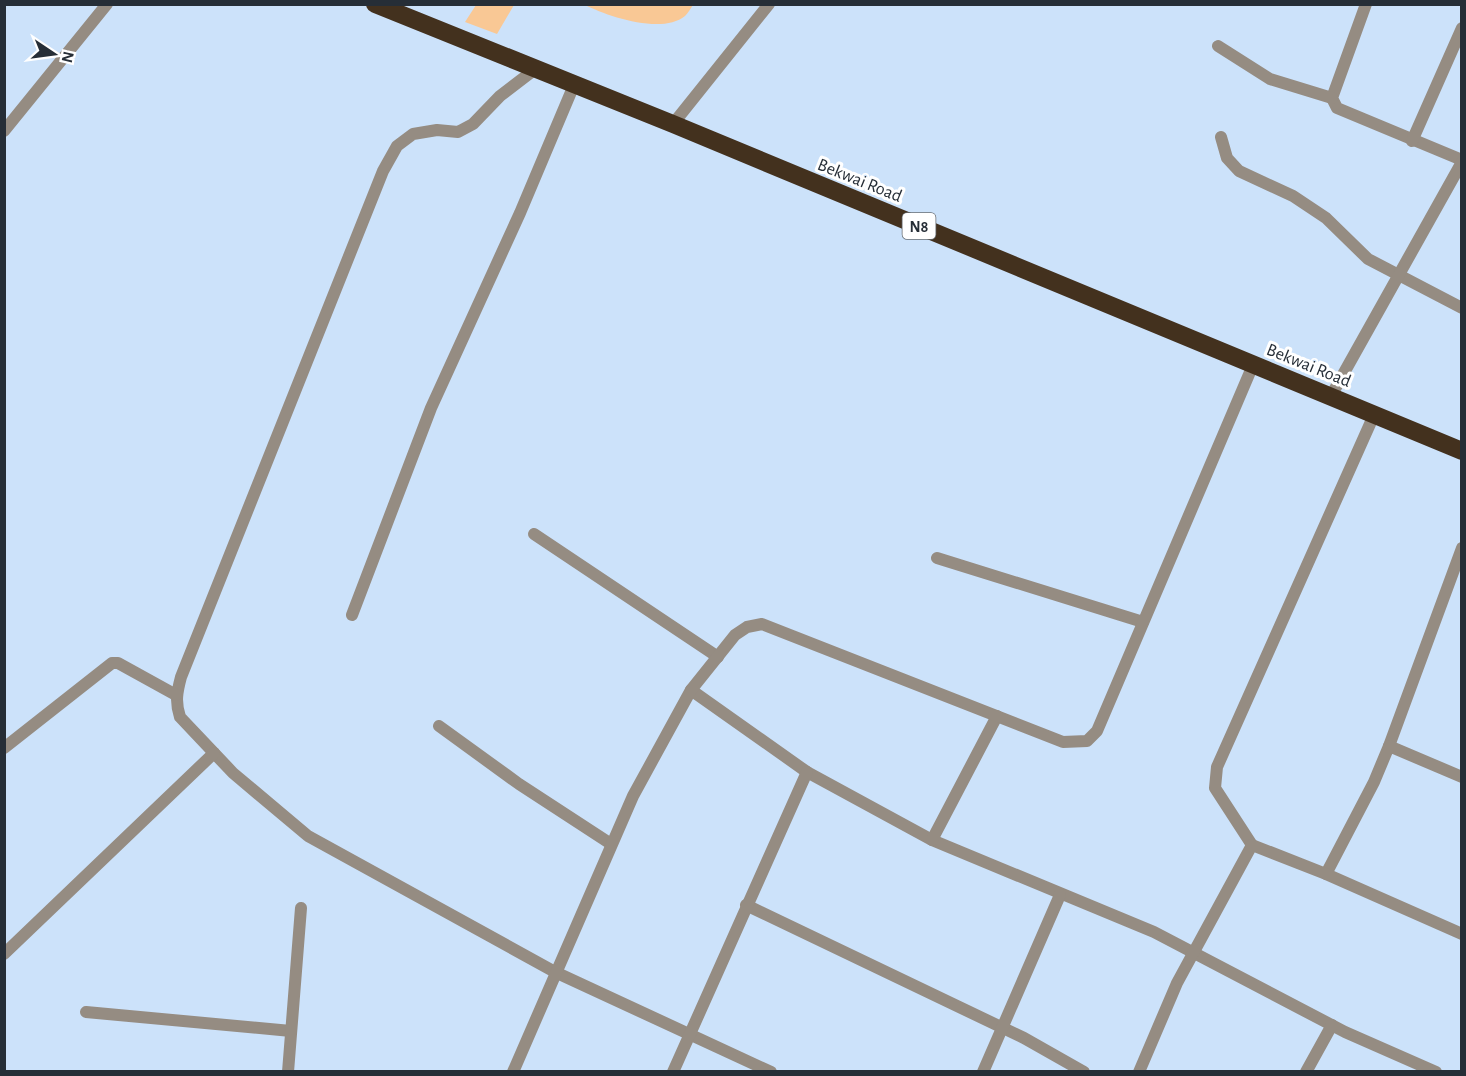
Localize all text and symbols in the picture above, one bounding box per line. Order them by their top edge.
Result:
north arrow [24,24,84,84]
text: N [59,50,77,64]
street label: Bekwai Road [815,156,904,206]
road number: N8 [902,213,936,239]
street label: Bekwai Road [1264,341,1353,391]

